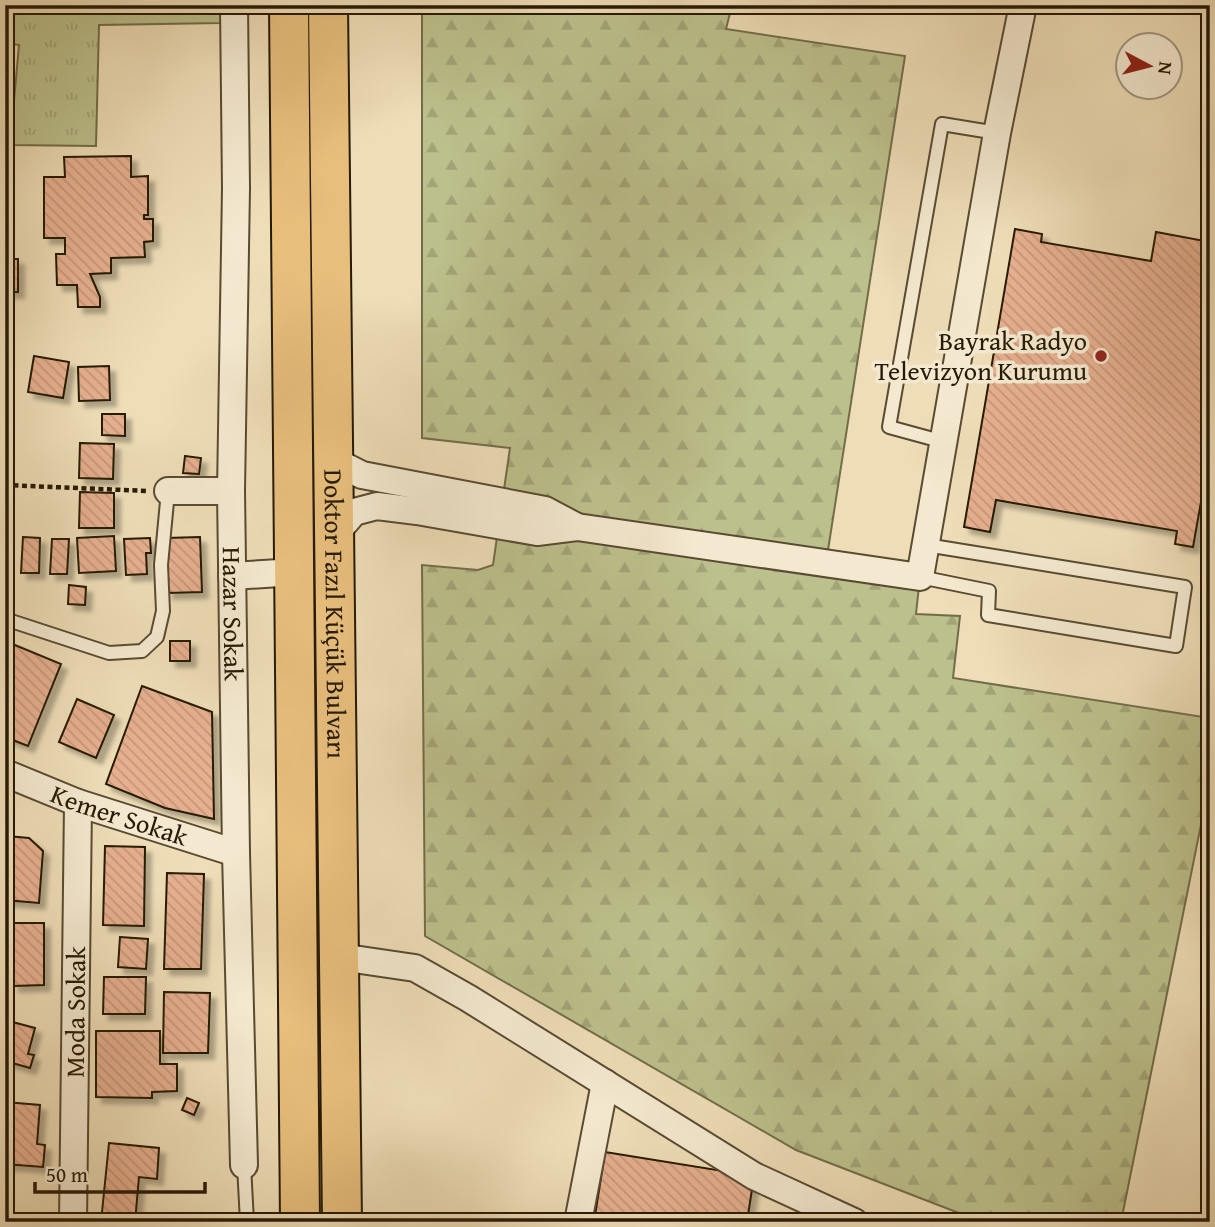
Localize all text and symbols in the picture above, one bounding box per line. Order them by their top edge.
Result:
north arrow [1114,32,1184,102]
text: N [1151,60,1181,76]
place label: Bayrak Radyo Televizyon Kurumu [875,321,1087,390]
marker: Bayrak Radyo Televizyon Kurumu [1093,348,1109,364]
street label: Doktor Fazıl Küçük Bulvarı [314,469,357,759]
street label: Hazar Sokak [213,546,254,682]
street label: Kemer Sokak [45,774,194,856]
street label: Moda Sokak [55,945,95,1078]
scale bar [35,1150,205,1194]
text: 50 m [46,1159,88,1190]

